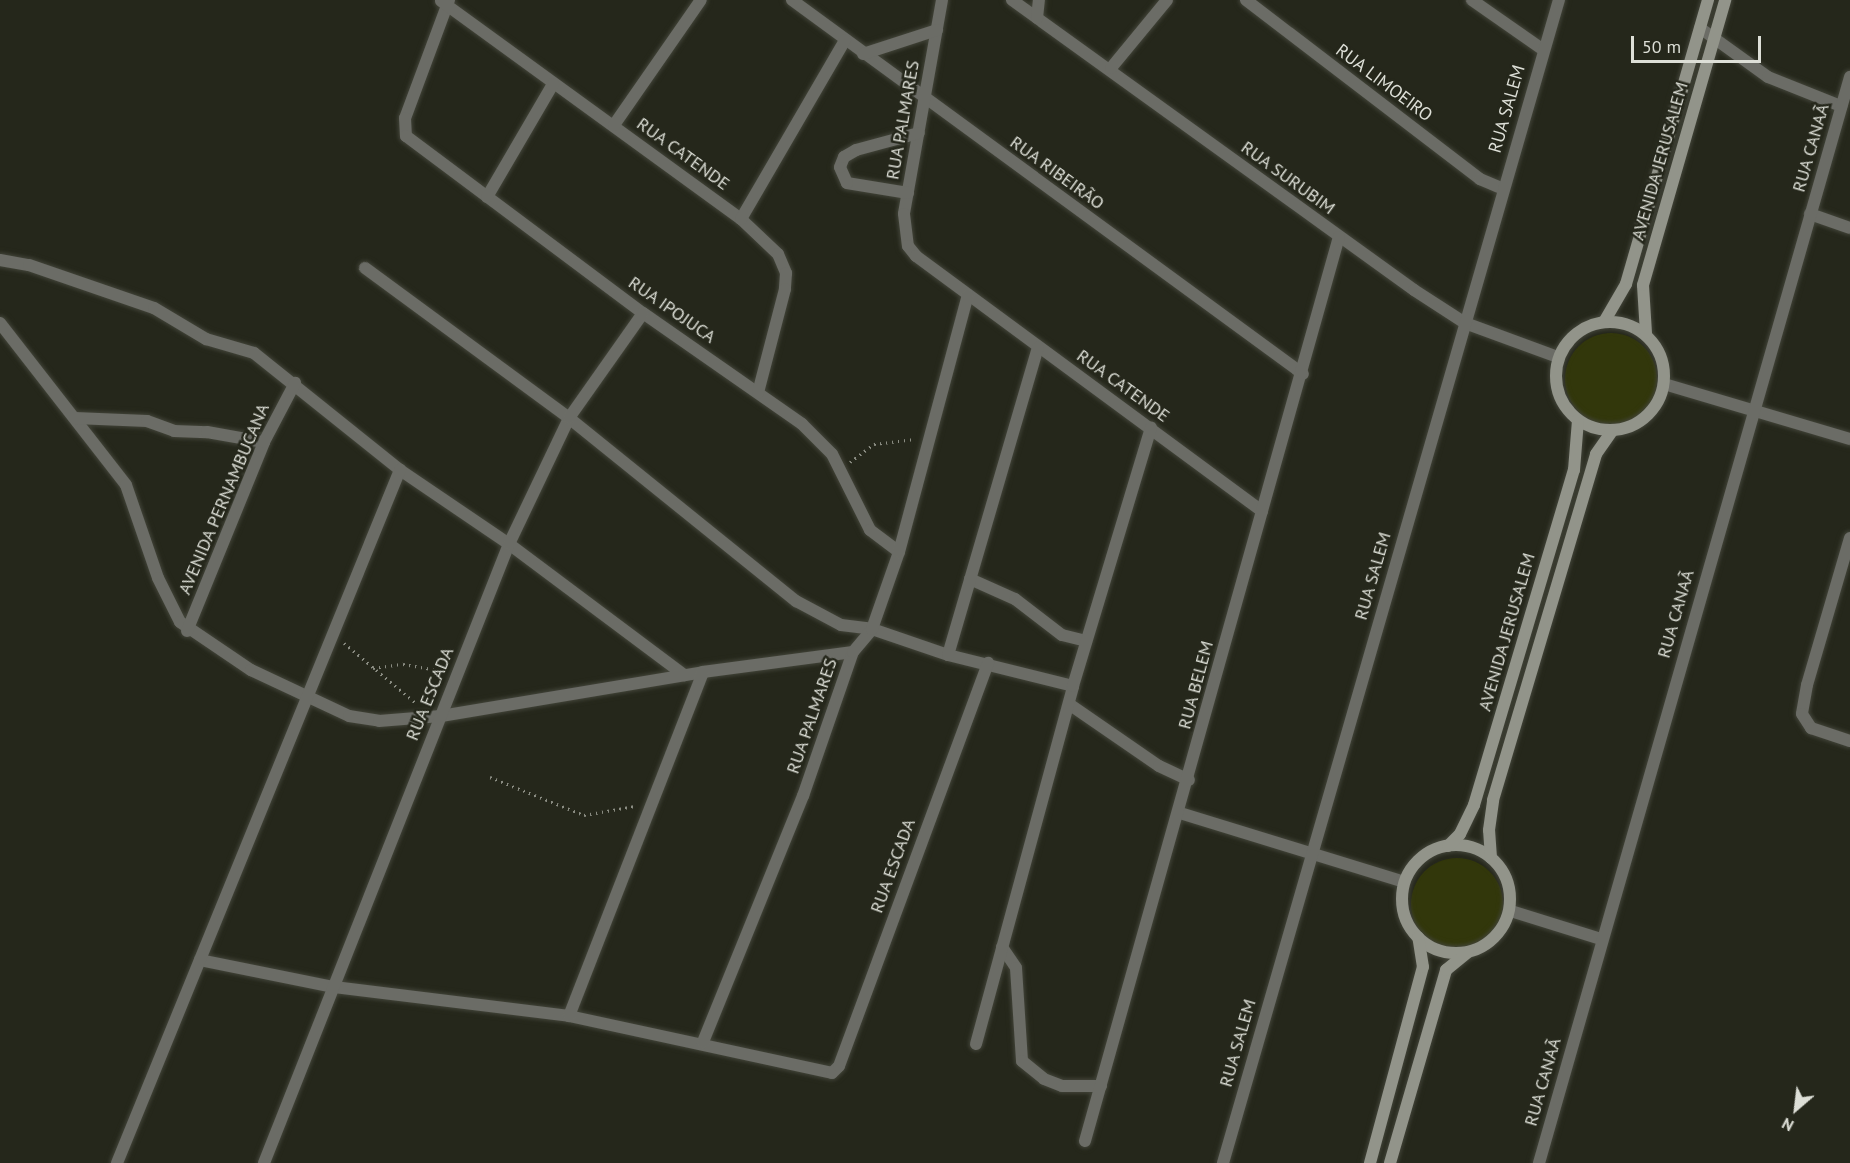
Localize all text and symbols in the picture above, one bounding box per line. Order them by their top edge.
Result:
scale bar [1634,24,1764,62]
text: 50 m [1642,35,1681,58]
street label: RUA LIMOEIRO [1331,39,1437,127]
street label: RUA PALMARES [882,58,924,182]
street label: RUA SALEM [1484,62,1530,156]
street label: AVENIDA JERUSALEM [1627,79,1693,243]
street label: RUA CANAÃ [1788,101,1834,195]
street label: RUA CATENDE [632,113,734,195]
street label: RUA RIBEIRÃO [1005,131,1109,215]
street label: RUA SURUBIM [1237,136,1339,220]
street label: RUA IPOJUCA [624,272,720,348]
street label: RUA CATENDE [1072,345,1174,427]
street label: AVENIDA PERNAMBUCANA [174,400,274,598]
street label: RUA SALEM [1350,529,1396,623]
street label: AVENIDA JERUSALEM [1474,550,1540,714]
street label: RUA CANAÃ [1653,567,1699,661]
street label: RUA BELEM [1174,638,1218,732]
street label: RUA ESCADA [401,644,459,744]
street label: RUA PALMARES [782,655,842,777]
street label: RUA ESCADA [866,816,920,916]
street label: RUA SALEM [1215,996,1261,1090]
street label: RUA CANAÃ [1520,1035,1566,1129]
north arrow [1766,1079,1826,1139]
text: N [1778,1114,1797,1136]

